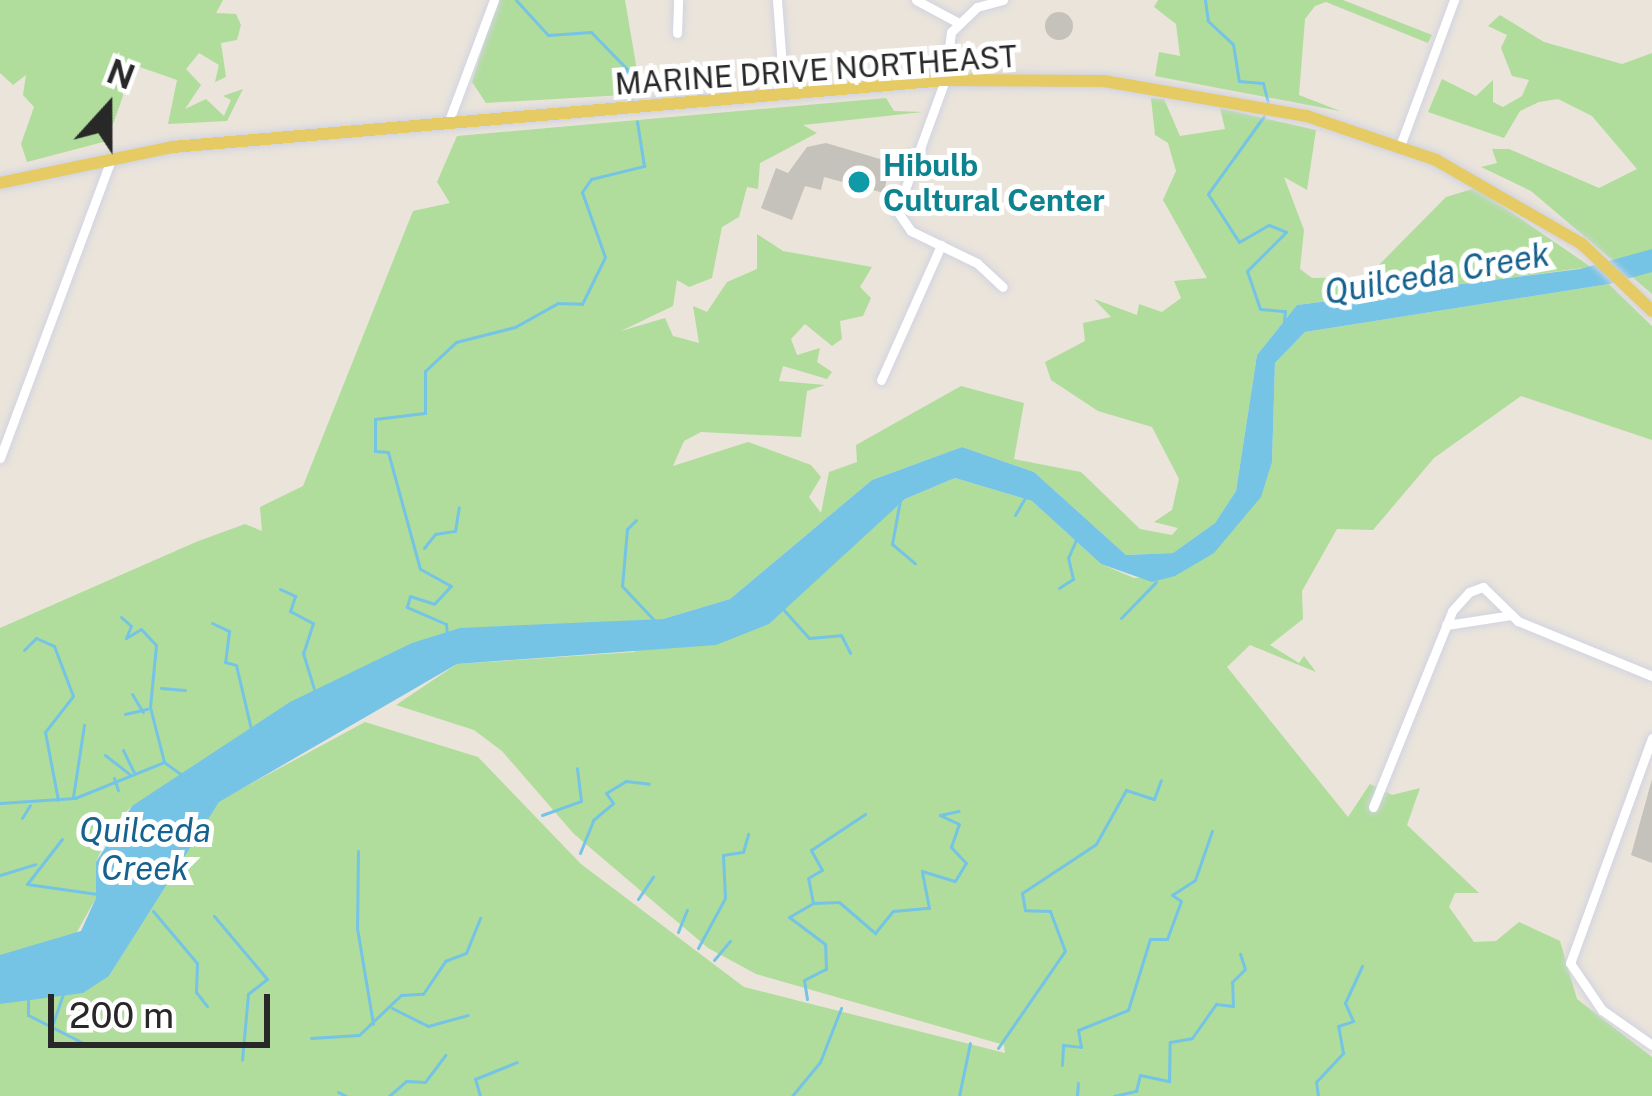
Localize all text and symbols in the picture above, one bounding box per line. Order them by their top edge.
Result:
street label: MARINE DRIVE NORTHEAST [614,38,1018,102]
north arrow [48,48,168,168]
text: N [102,52,140,97]
place label: Hibulb Cultural Center [883,147,1105,218]
marker: Hibulb Cultural Center [846,169,872,195]
water label: Quilceda Creek [1322,235,1552,313]
water label: Quilceda Creek [79,811,211,889]
scale bar [54,970,276,1044]
text: 200 m [69,994,174,1036]

